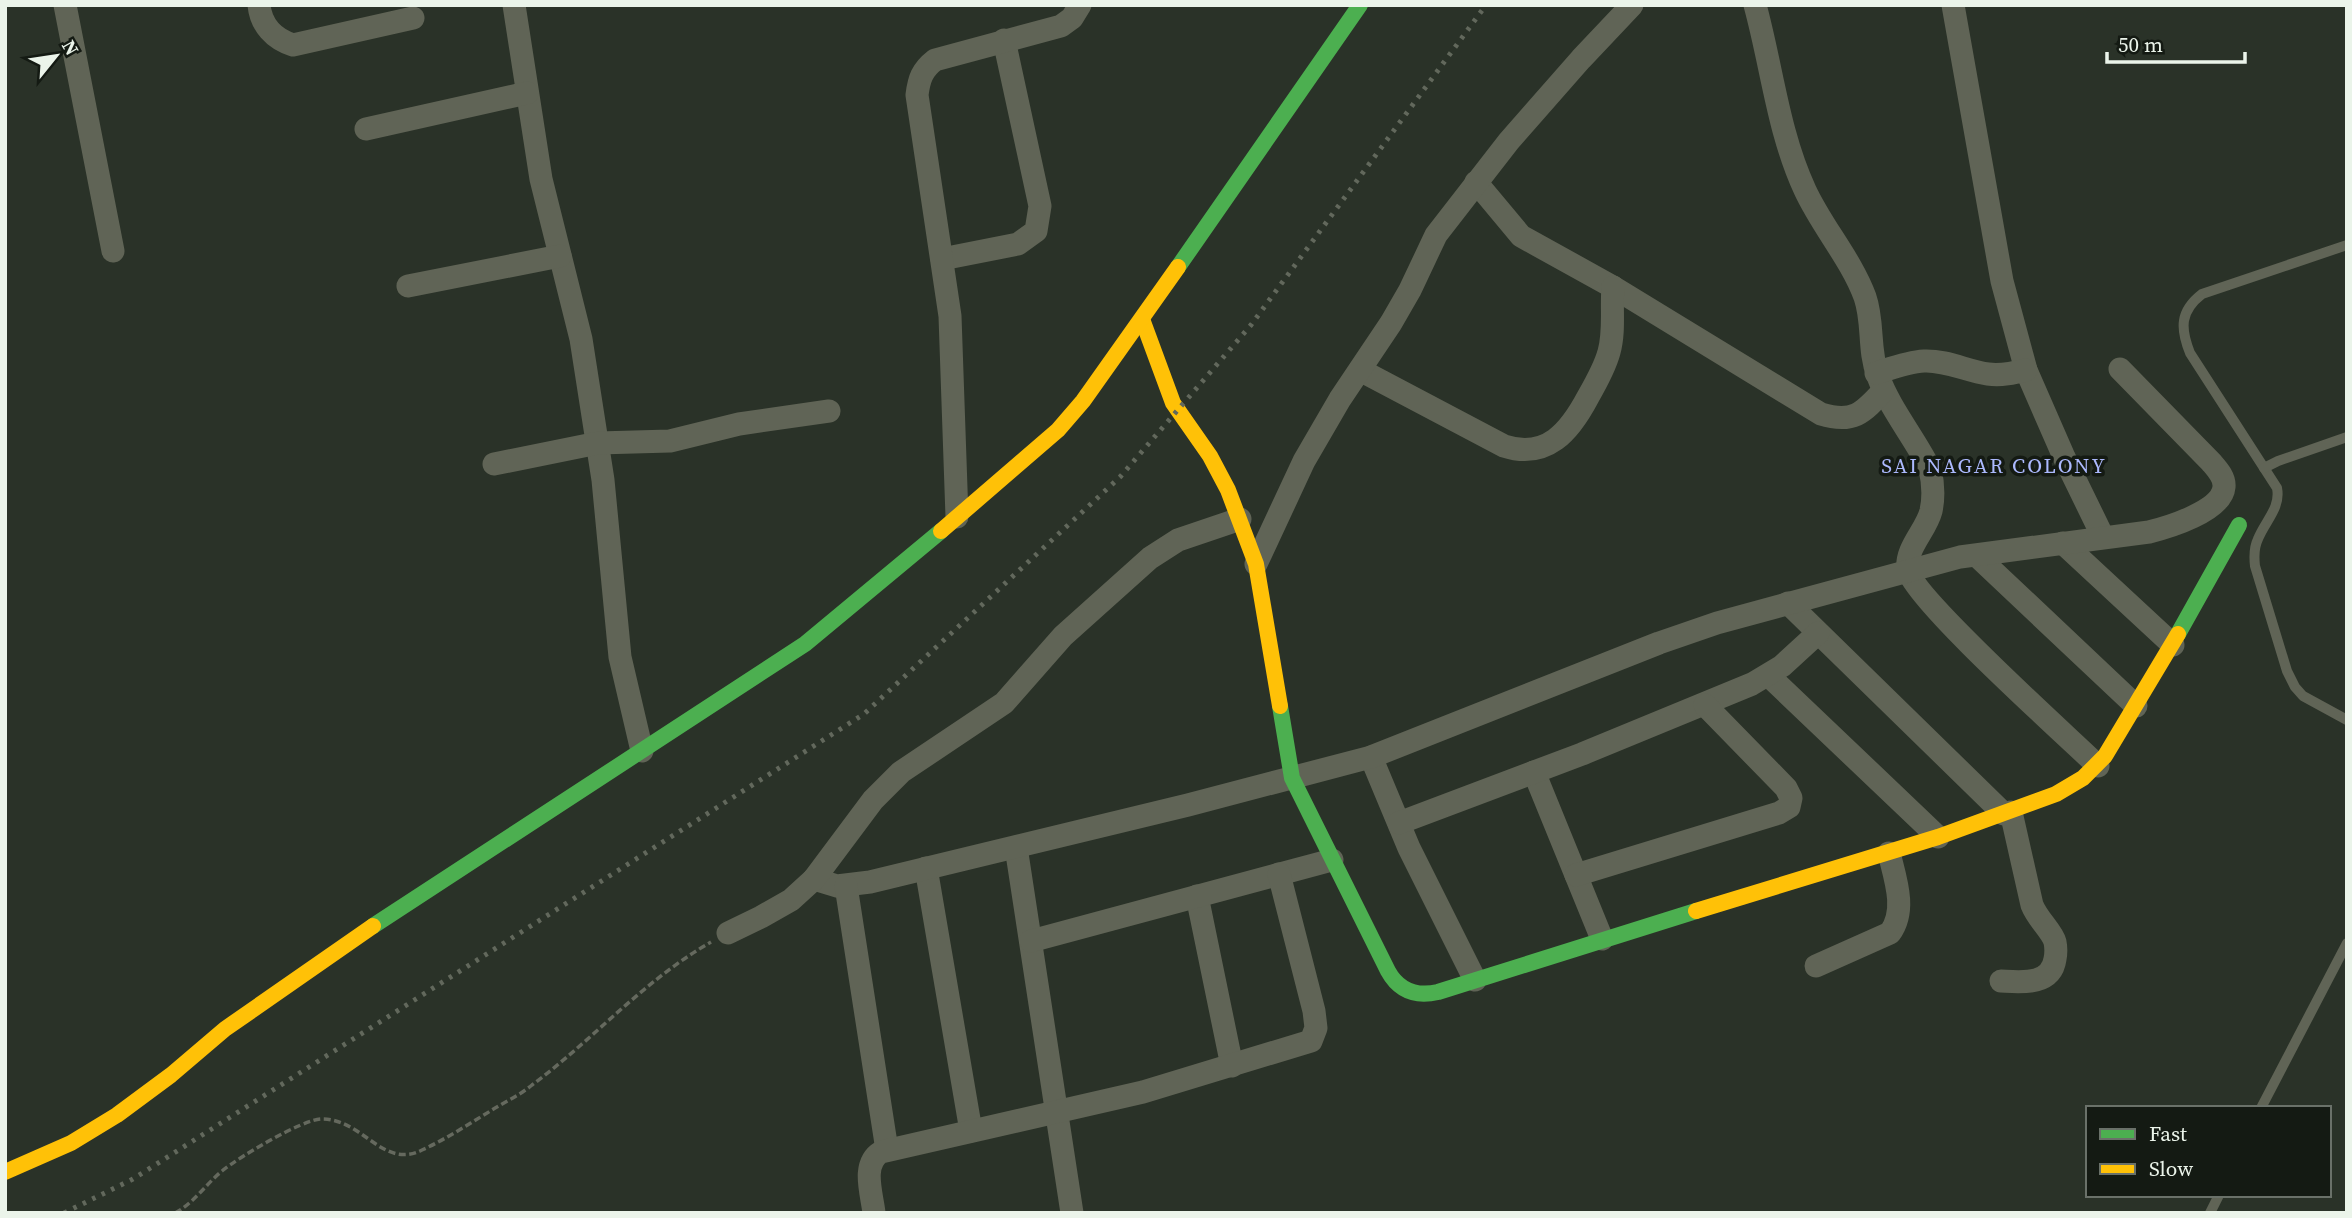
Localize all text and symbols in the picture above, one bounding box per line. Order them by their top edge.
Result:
north arrow [21,21,91,91]
scale bar [2107,21,2245,65]
text: 50 m [2118,30,2163,59]
text: N [56,35,86,60]
district label: SAI NAGAR COLONY [1881,451,2107,480]
legend [2086,1106,2331,1197]
text: Fast [2149,1119,2187,1148]
text: Slow [2149,1154,2193,1183]

